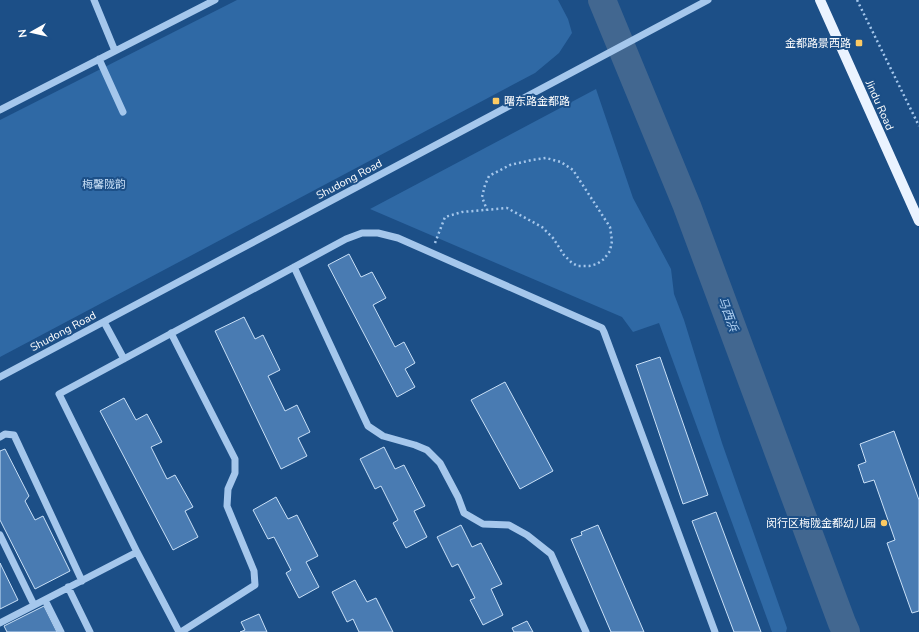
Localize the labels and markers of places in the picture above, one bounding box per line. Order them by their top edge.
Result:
place label: 金都路景西路 [785,36,851,51]
marker: 金都路景西路 [854,38,864,48]
place label: 曙东路金都路 [504,94,570,109]
marker: 曙东路金都路 [491,96,501,106]
place label: 闵行区梅陇金都幼儿园 [766,516,876,531]
marker: 闵行区梅陇金都幼儿园 [879,518,889,528]

